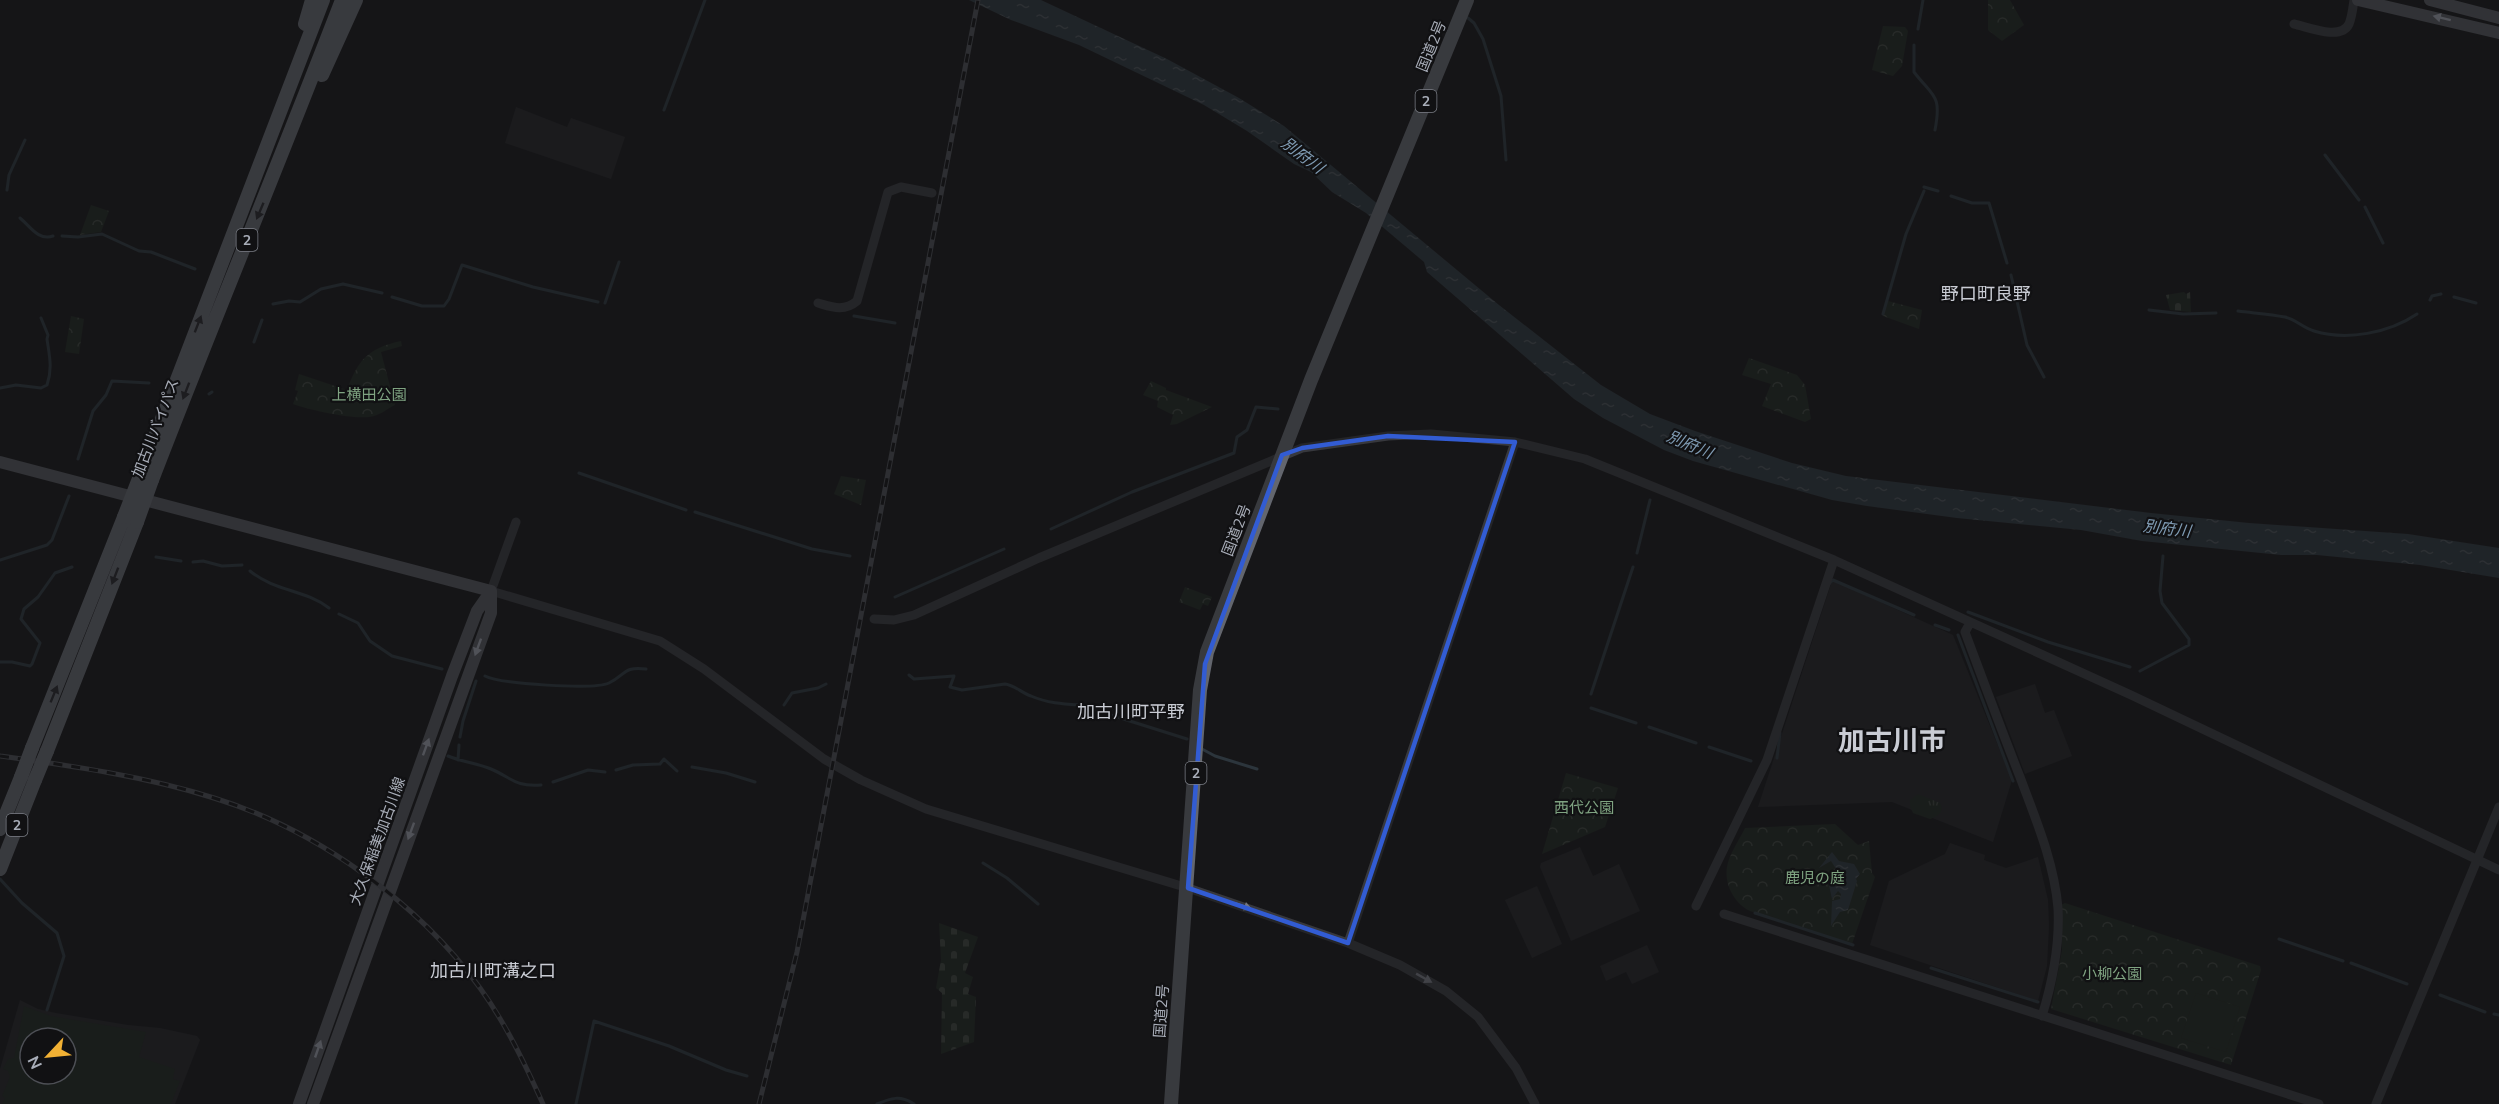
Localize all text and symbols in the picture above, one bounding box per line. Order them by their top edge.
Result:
one-way arrow [2433,13,2452,23]
street label: 国道2号 [1412,17,1450,75]
road number: 2 [1416,90,1436,112]
water label: 別府川 [1278,133,1330,179]
one-way arrow [255,202,264,220]
road number: 2 [236,229,258,251]
district label: 野口町良野 [1941,282,2031,305]
one-way arrow [193,314,203,332]
street label: 加古川バイパス [127,376,183,480]
one-way arrow [181,383,191,401]
park label: 上横田公園 [331,385,407,404]
water label: 別府川 [1664,425,1718,463]
street label: 国道2号 [1217,501,1255,559]
water label: 別府川 [2142,515,2194,541]
one-way arrow [110,567,120,585]
one-way arrow [473,639,483,657]
one-way arrow [49,684,59,702]
district label: 加古川町平野 [1077,700,1185,723]
district label: 加古川市 [1838,723,1946,757]
one-way arrow [422,738,432,756]
road number: 2 [1186,762,1206,784]
street label: 大久保稲美加古川線 [345,774,409,908]
park label: 西代公園 [1554,798,1614,817]
road number: 2 [7,814,28,836]
one-way arrow [406,822,416,840]
park label: 鹿児の庭 [1785,868,1845,887]
one-way arrow [1234,902,1252,912]
district label: 加古川町溝之口 [430,959,556,982]
park label: 小柳公園 [2082,964,2142,983]
one-way arrow [1416,973,1433,983]
street label: 国道2号 [1150,983,1172,1039]
north arrow [18,1026,78,1086]
one-way arrow [314,1040,324,1058]
text: N [23,1053,46,1072]

